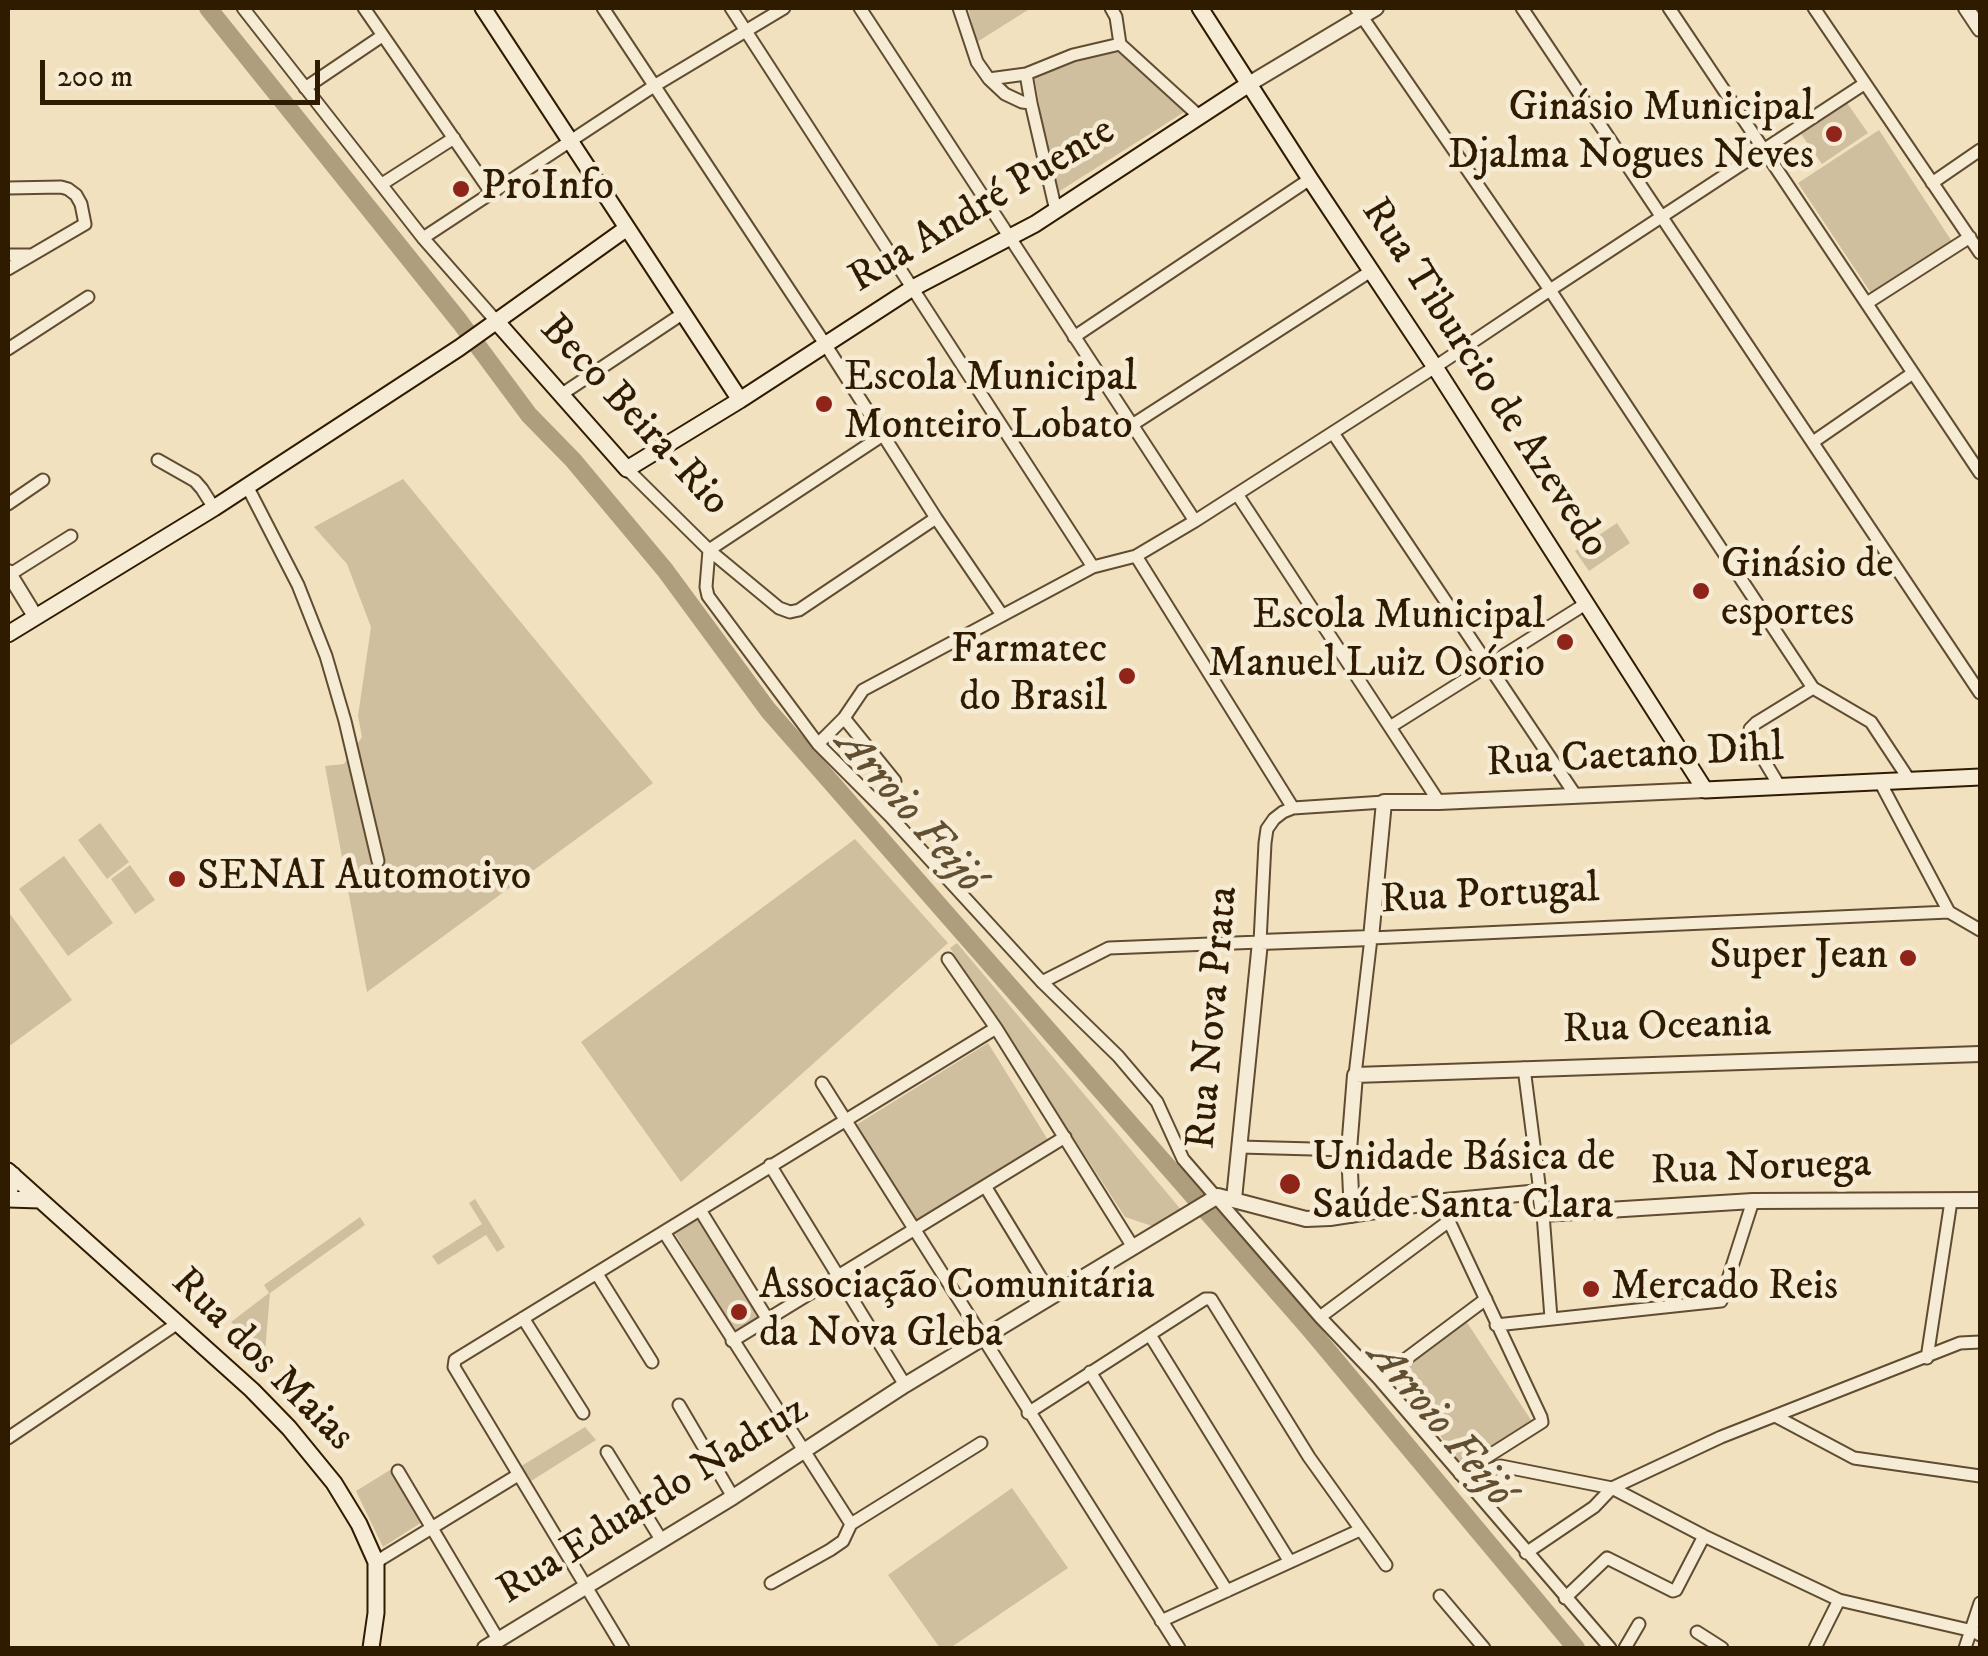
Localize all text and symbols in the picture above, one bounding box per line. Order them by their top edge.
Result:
scale bar [45,40,325,102]
text: 200 m [57,59,133,96]
place label: Ginásio Municipal Djalma Nogues Neves [1448,85,1814,184]
street label: Rua André Puente [841,108,1125,306]
marker: Ginásio Municipal Djalma Nogues Neves [1823,123,1845,145]
place label: ProInfo [481,164,614,214]
marker: ProInfo [450,178,472,200]
street label: Rua Tiburcio de Azevedo [1348,190,1618,568]
street label: Beco Beira-Rio [527,306,739,528]
place label: Escola Municipal Monteiro Lobato [844,355,1137,454]
marker: Escola Municipal Monteiro Lobato [813,393,835,415]
place label: Ginásio de esportes [1721,542,1894,640]
marker: Ginásio de esportes [1690,580,1712,602]
place label: Escola Municipal Manuel Luiz Osório [1208,593,1545,691]
place label: Farmatec do Brasil [951,627,1107,726]
marker: Escola Municipal Manuel Luiz Osório [1554,631,1576,653]
marker: Farmatec do Brasil [1116,665,1138,687]
water label: Arroio Feijó [822,720,994,906]
street label: Rua Caetano Dihl [1485,725,1785,791]
place label: SENAI Automotivo [197,854,531,904]
street label: Rua Portugal [1379,866,1601,928]
marker: SENAI Automotivo [166,868,188,890]
street label: Rua Nova Prata [1178,885,1252,1151]
place label: Super Jean [1709,933,1888,983]
marker: Super Jean [1897,947,1919,969]
street label: Rua Oceania [1562,1000,1772,1058]
place label: Unidade Básica de Saúde Santa Clara [1312,1135,1615,1234]
street label: Rua Noruega [1650,1141,1872,1199]
marker: Unidade Básica de Saúde Santa Clara [1277,1171,1303,1197]
street label: Rua dos Maias [159,1259,363,1463]
place label: Associação Comunitária da Nova Gleba [759,1263,1155,1362]
place label: Mercado Reis [1611,1264,1838,1314]
marker: Mercado Reis [1580,1278,1602,1300]
marker: Associação Comunitária da Nova Gleba [728,1301,750,1323]
water label: Arroio Feijó [1354,1332,1524,1520]
street label: Rua Eduardo Nadruz [490,1386,818,1618]

